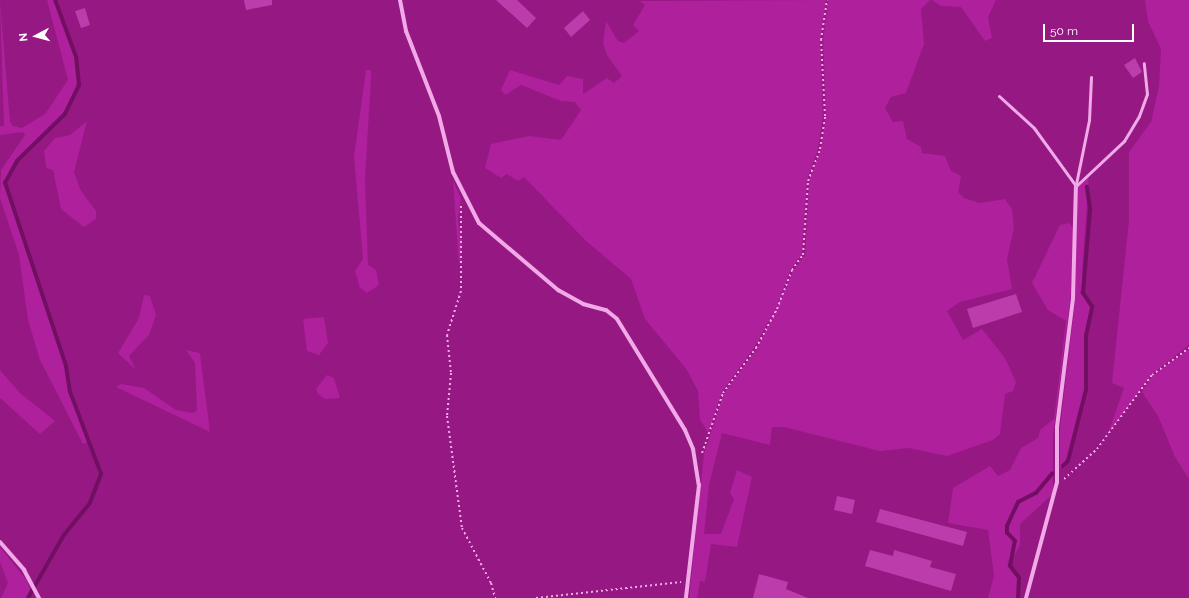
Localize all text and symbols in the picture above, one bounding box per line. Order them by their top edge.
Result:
north arrow [16,16,56,56]
scale bar [1045,16,1136,42]
text: 50 m [1050,24,1078,38]
text: N [17,32,30,42]

